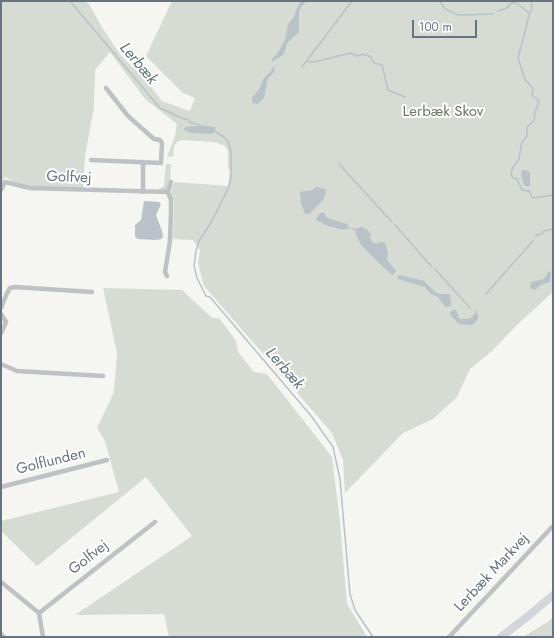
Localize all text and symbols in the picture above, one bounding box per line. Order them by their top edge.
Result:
scale bar [414,12,479,38]
text: 100 m [419,18,452,36]
water label: Lerbæk [115,39,161,89]
park label: Lerbæk Skov [403,103,483,121]
street label: Golfvej [46,168,92,188]
water label: Lerbæk [261,344,307,394]
street label: Golflunden [14,445,88,479]
street label: Lerbæk Markvej [451,530,533,616]
street label: Golfvej [66,537,112,579]

